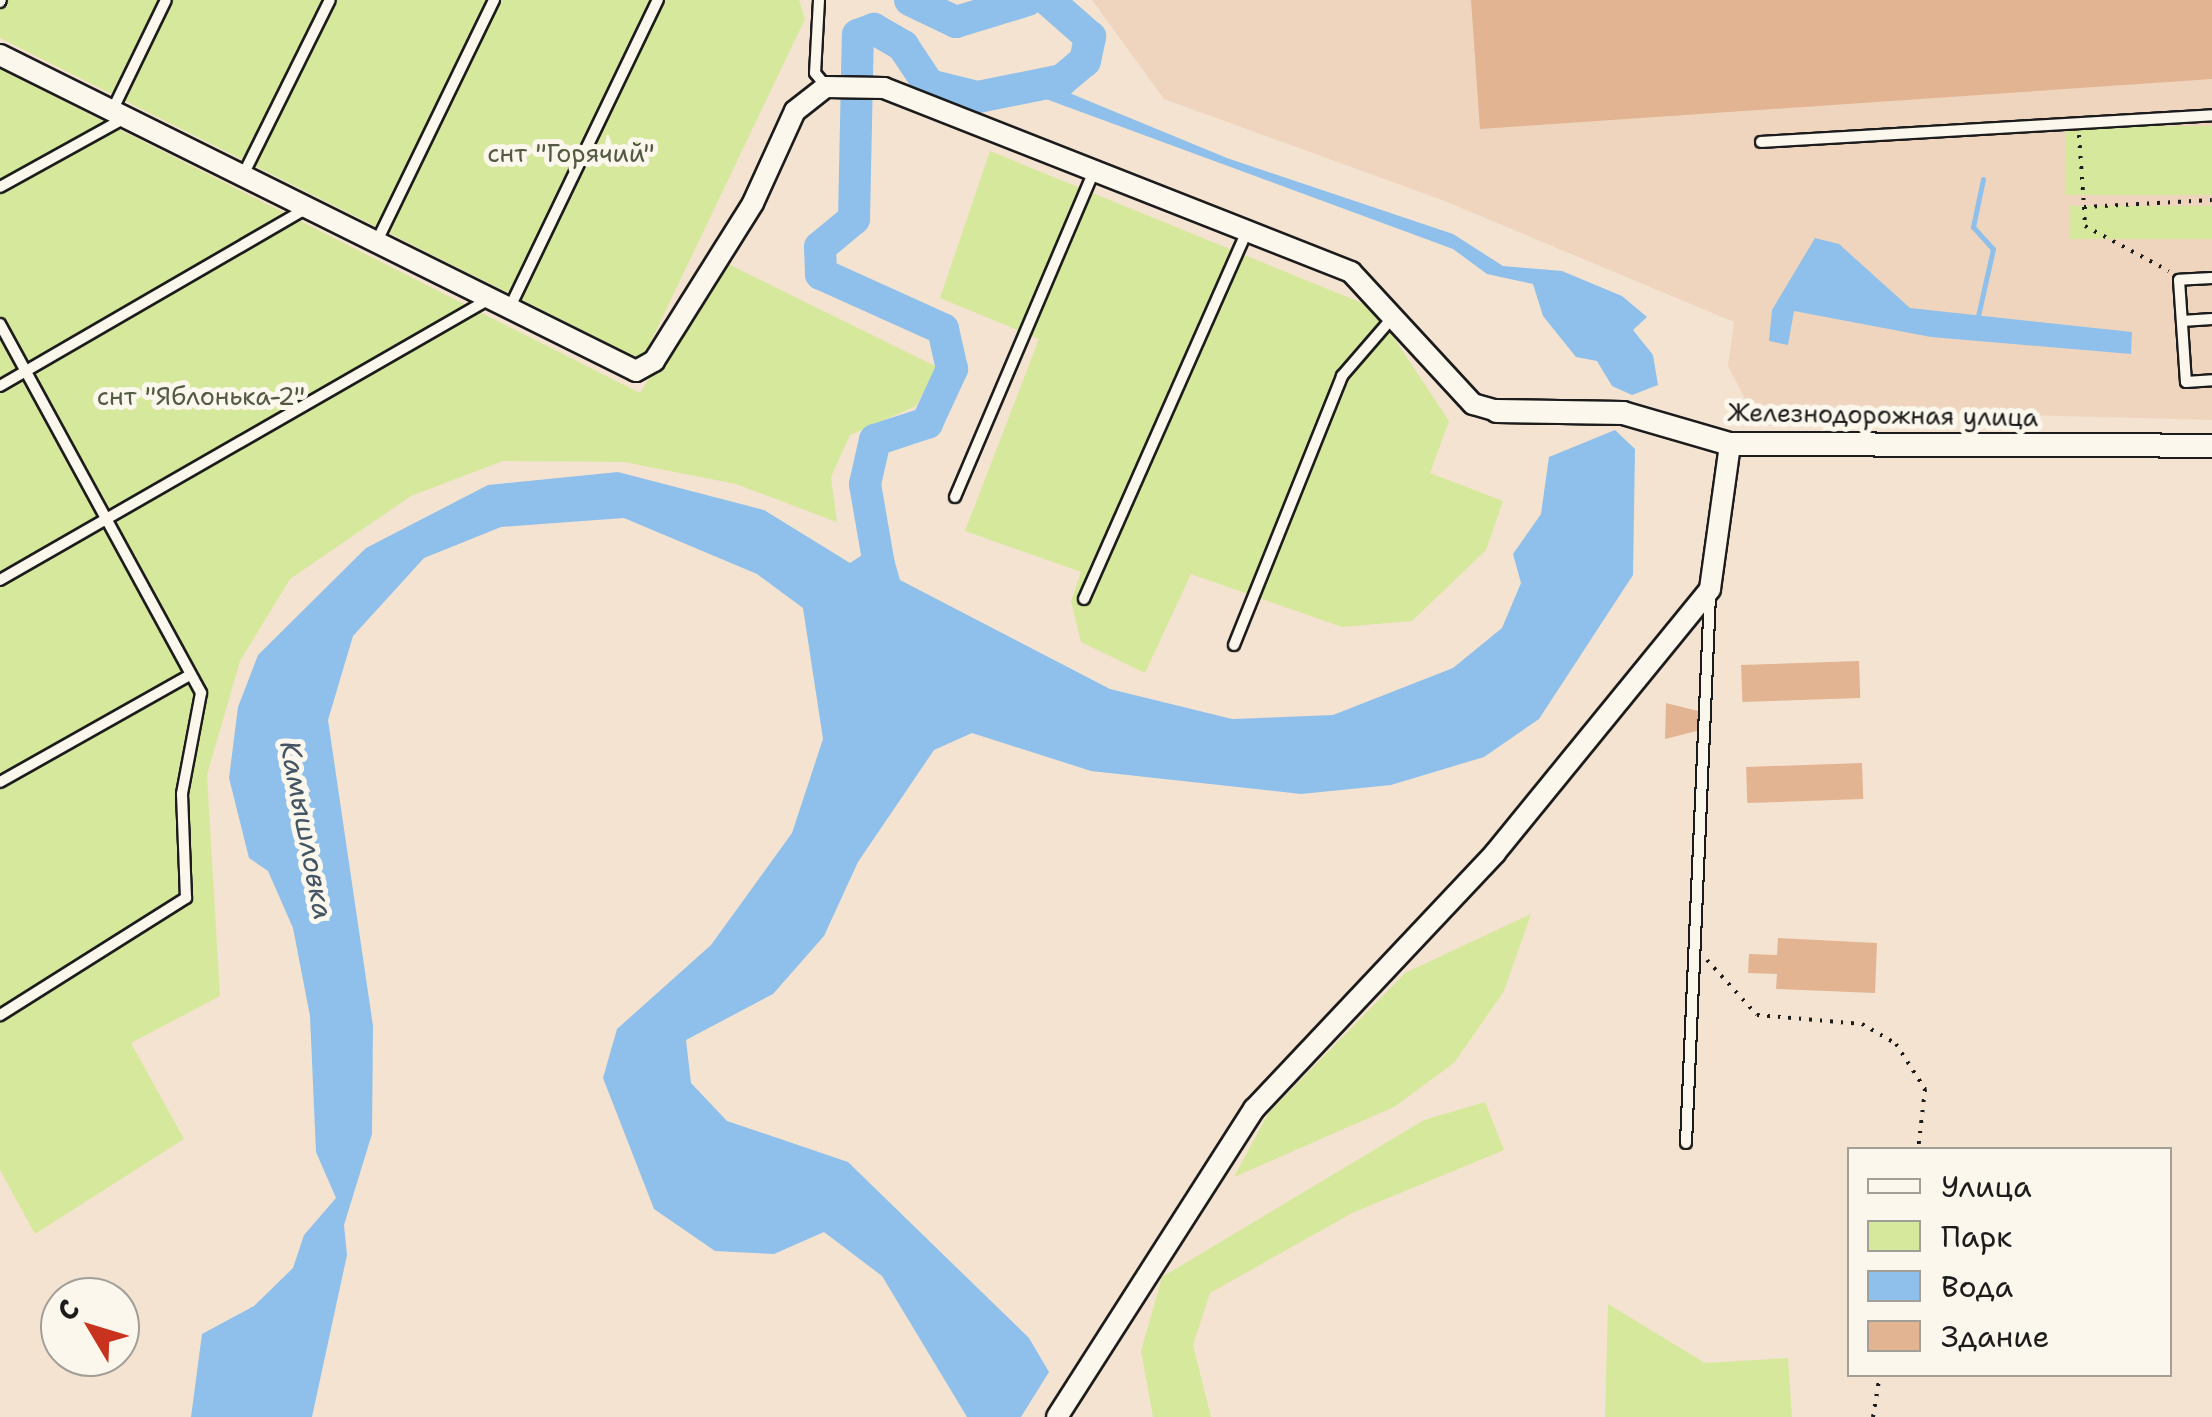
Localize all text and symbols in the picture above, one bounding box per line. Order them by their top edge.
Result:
park label: снт "Горячий" [487,138,655,168]
park label: снт "Яблонька-2" [97,381,305,411]
street label: Железнодорожная улица [1727,397,2039,433]
water label: Камышловка [273,738,341,922]
legend [1847,1147,2172,1377]
text: Улица [1941,1166,2032,1207]
text: Парк [1941,1216,2012,1257]
text: Вода [1941,1266,2013,1307]
north arrow [40,1277,140,1377]
text: С [48,1291,88,1328]
text: Здание [1941,1316,2050,1357]

